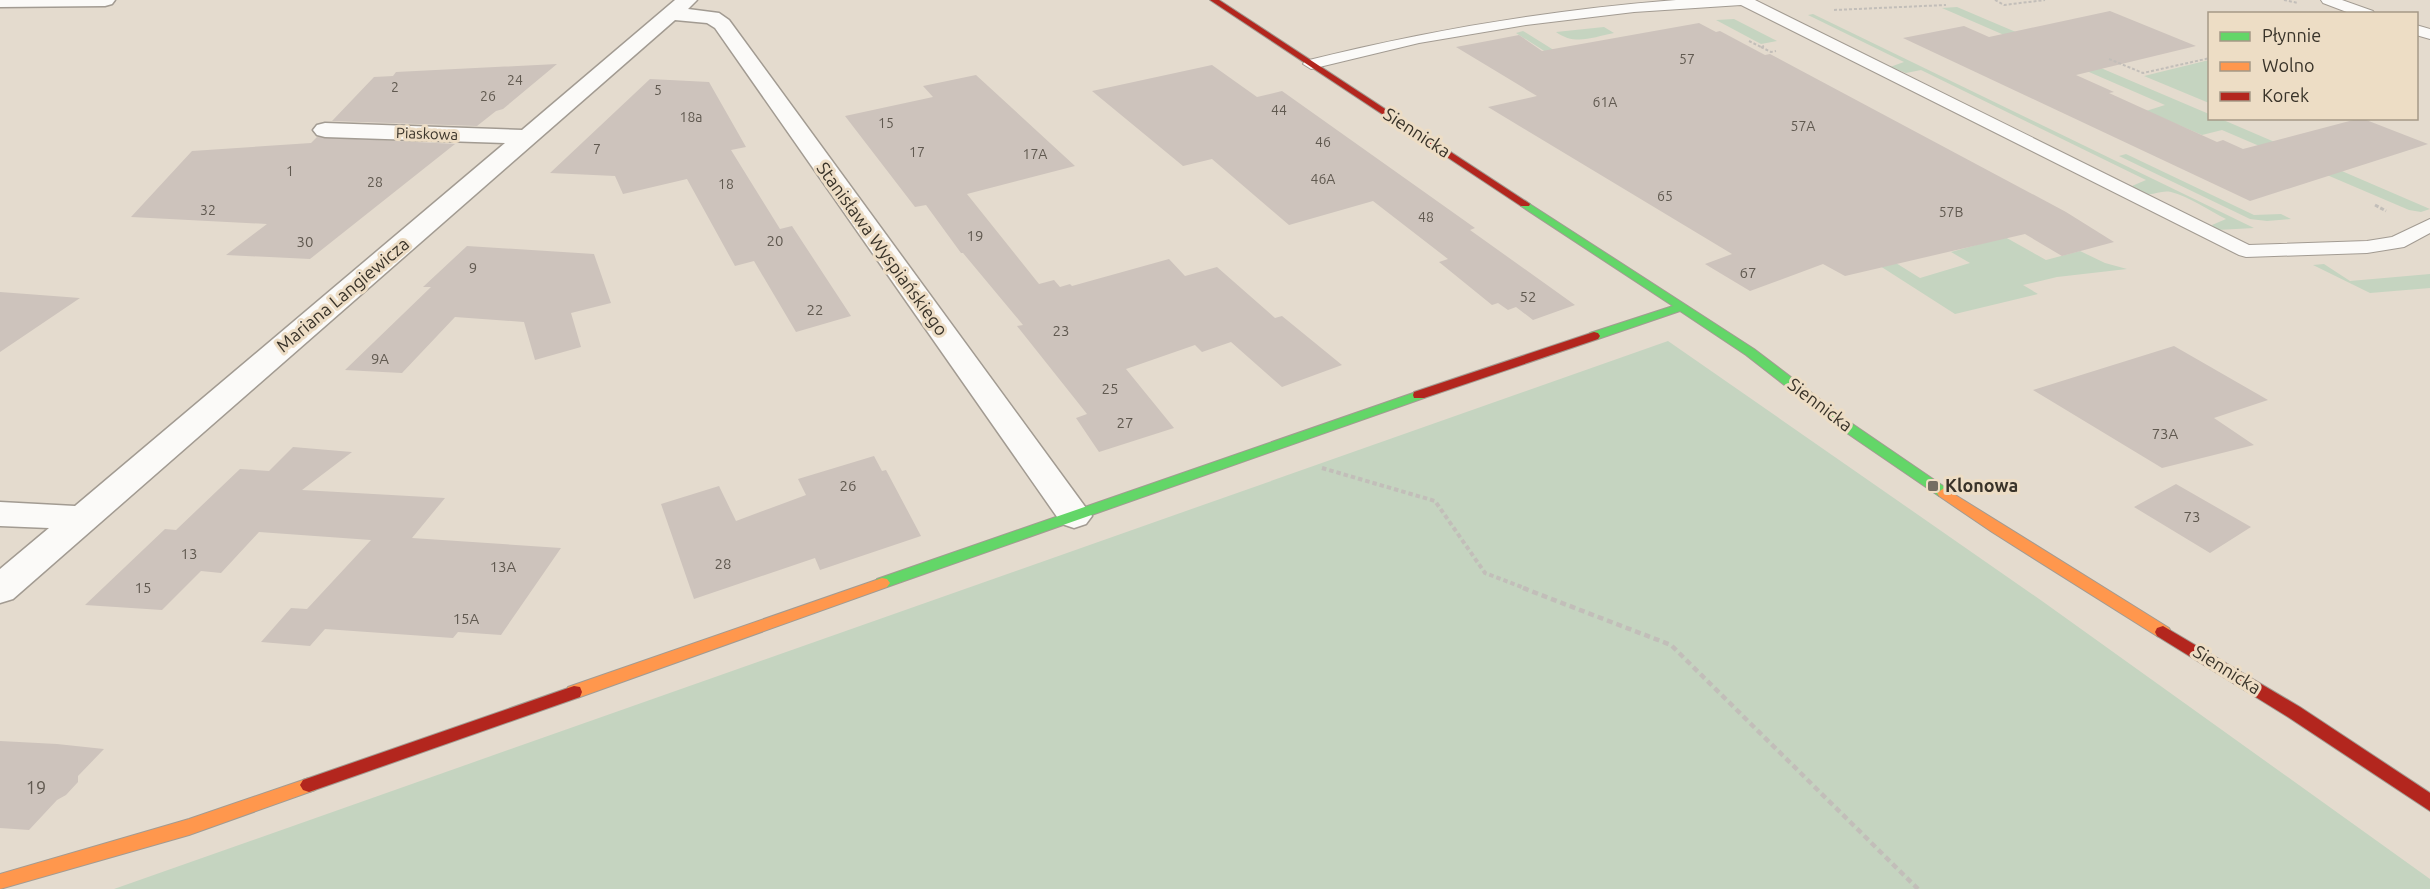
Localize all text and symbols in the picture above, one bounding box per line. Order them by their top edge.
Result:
legend [2208,12,2418,120]
text: Płynnie [2262,25,2321,45]
house number: 57 [1679,51,1695,67]
text: Wolno [2262,55,2314,75]
house number: 24 [507,72,523,88]
house number: 2 [391,79,399,95]
house number: 5 [654,82,662,98]
text: Korek [2262,85,2309,105]
house number: 26 [480,88,496,104]
house number: 61A [1593,94,1617,110]
house number: 44 [1271,102,1287,118]
street label: Siennicka [1380,103,1455,161]
house number: 18a [680,109,703,125]
house number: 15 [878,115,894,131]
house number: 57A [1791,118,1815,134]
street label: Piaskowa [396,124,458,143]
house number: 46 [1315,134,1331,150]
house number: 7 [593,141,601,157]
house number: 17 [909,144,925,160]
house number: 17A [1023,146,1047,162]
street label: Stanisława Wyspiańskiego [813,158,952,339]
house number: 1 [286,163,294,179]
house number: 46A [1311,171,1335,187]
house number: 28 [367,174,383,190]
house number: 18 [718,176,734,192]
house number: 65 [1657,188,1673,204]
house number: 32 [200,202,216,218]
house number: 57B [1939,204,1963,220]
house number: 48 [1418,209,1434,225]
house number: 19 [967,227,983,244]
house number: 20 [767,232,783,249]
street label: Mariana Langiewicza [272,233,413,355]
house number: 30 [297,233,313,250]
house number: 9 [469,259,477,276]
house number: 67 [1740,264,1756,281]
house number: 52 [1520,288,1536,305]
house number: 22 [807,301,823,318]
house number: 23 [1053,322,1069,339]
house number: 9A [371,350,389,367]
street label: Siennicka [1784,374,1857,435]
house number: 25 [1102,380,1118,397]
house number: 27 [1117,414,1133,431]
house number: 73A [2152,425,2179,442]
place label: Klonowa [1945,475,2018,495]
house number: 26 [840,477,856,494]
marker: Klonowa [1926,479,1940,493]
house number: 73 [2184,508,2200,525]
house number: 13 [181,545,197,562]
house number: 28 [715,555,731,572]
house number: 13A [490,558,517,575]
house number: 15 [135,579,151,596]
house number: 15A [453,610,480,627]
street label: Siennicka [2190,641,2265,698]
house number: 19 [26,777,46,797]

